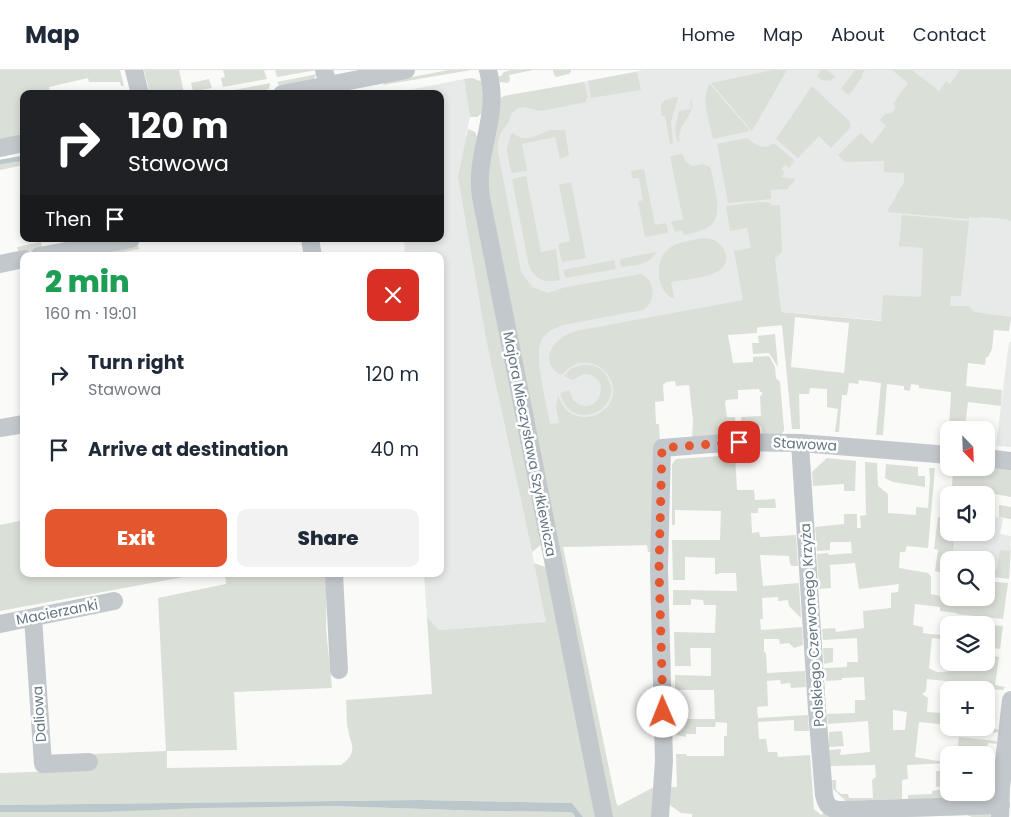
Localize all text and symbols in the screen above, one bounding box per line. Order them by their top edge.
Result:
text: Map [25,18,80,51]
text: Home [681,22,735,47]
text: Map [763,22,803,47]
text: About [831,22,885,47]
text: Contact [913,22,986,47]
text: 120 m [128,101,228,150]
icon: right [45,110,110,175]
text: Stawowa [128,148,229,179]
icon: arrive [101,205,129,233]
text: Then [45,206,91,233]
text: 2 min [45,260,130,303]
button: close [367,269,419,321]
text: 160 m · 19:01 [45,302,137,325]
street label: Majora Mieczysława Szyłkiewicza [498,330,562,558]
text: Turn right [88,349,184,376]
icon: right [45,361,73,389]
text: 120 m [365,361,419,388]
text: Stawowa [88,378,161,401]
pin [718,421,760,463]
north arrow [940,421,995,476]
map controls [940,421,995,801]
icon: arrive [725,428,753,456]
street label: Stawowa [772,432,838,456]
icon: arrive [45,436,73,464]
text: Arrive at destination [88,436,289,463]
text: 40 m [370,436,419,463]
button: sound [940,486,995,541]
button: Exit [45,509,227,567]
button: Share [237,509,419,567]
street label: Polskiego Czerwonego Krzyża [795,522,829,728]
button: search [940,551,995,606]
street label: Macierzanki [14,594,100,630]
button: layers [940,616,995,671]
button: + [940,681,995,736]
street label: Daliowa [27,685,51,743]
position arrow [636,685,688,737]
button: − [940,746,995,801]

